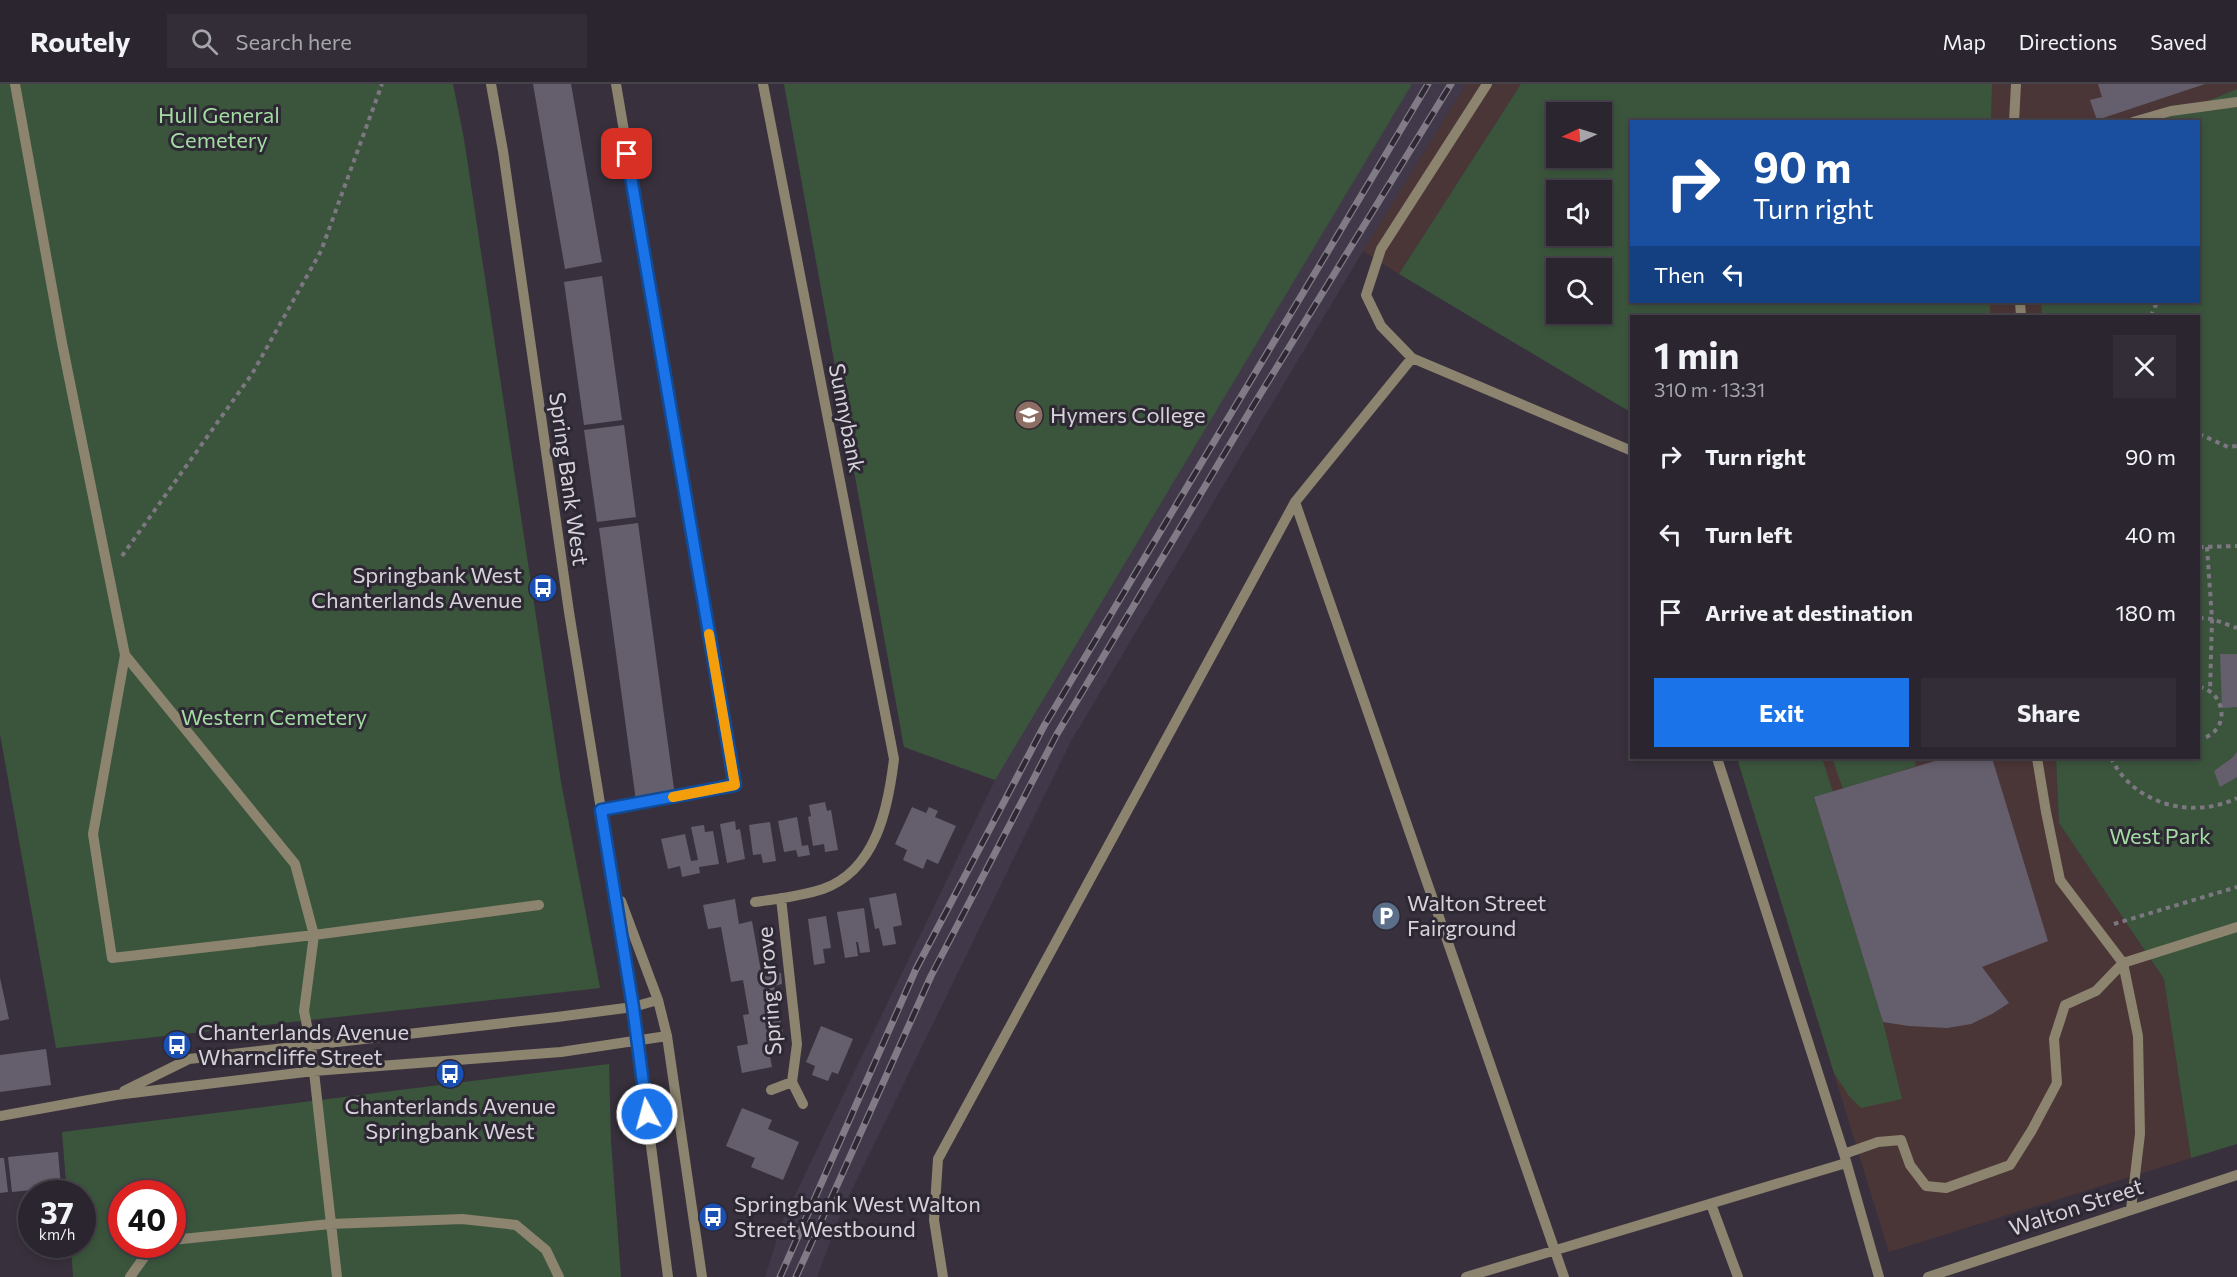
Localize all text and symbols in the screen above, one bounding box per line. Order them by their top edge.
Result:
search box [167,14,587,68]
text: Routely [30,24,131,58]
icon: search [188,25,221,58]
text: Search here [236,28,352,55]
text: Map [1943,29,1986,54]
text: Directions [2019,29,2117,54]
text: Saved [2150,29,2207,54]
park label: Hull General Cemetery [158,101,280,153]
north arrow [1546,102,1612,168]
map controls [1546,102,1612,324]
pin [601,128,652,179]
icon: arrive [610,137,643,170]
text: 90 m [1753,140,1852,192]
icon: right [1654,144,1732,222]
button: sound [1546,180,1612,246]
text: Turn right [1753,192,1873,225]
button: search [1546,258,1612,324]
icon: left [1717,258,1750,291]
text: Then [1654,261,1705,288]
text: 1 min [1654,332,1739,376]
button: close [2113,335,2176,398]
street label: Sunnybank [824,361,871,475]
text: 310 m · 13:31 [1654,377,1765,401]
street label: Spring Bank West [544,390,595,567]
school or university icon: Hymers College [1013,399,1045,431]
place label: Hymers College [1050,401,1206,428]
icon: right [1654,440,1687,473]
text: Turn right [1705,443,1806,470]
text: 90 m [2125,443,2176,470]
icon: left [1654,518,1687,551]
text: Turn left [1705,521,1792,548]
text: 40 m [2125,521,2176,548]
place label: Springbank West Chanterlands Avenue [311,561,522,613]
bus stop icon: Springbank West Chanterlands Avenue [527,572,559,604]
icon: arrive [1654,596,1687,629]
text: Arrive at destination [1705,599,1913,626]
text: 180 m [2115,599,2176,626]
button: Exit [1654,678,1909,747]
button: Share [1921,678,2176,747]
park label: Western Cemetery [181,703,367,730]
park label: West Park [2109,822,2211,849]
place label: Walton Street Fairground [1407,889,1546,941]
parking icon: Walton Street Fairground [1370,900,1402,932]
street label: Spring Grove [751,926,786,1056]
place label: Chanterlands Avenue Wharncliffe Street [198,1018,409,1070]
bus stop icon: Chanterlands Avenue Wharncliffe Street [161,1029,193,1061]
bus stop icon: Chanterlands Avenue Springbank West [434,1058,466,1090]
position arrow [615,1082,679,1146]
place label: Chanterlands Avenue Springbank West [344,1092,556,1144]
street label: Walton Street [2005,1172,2146,1241]
speed limit sign: 40 [108,1180,186,1258]
place label: Springbank West Walton Street Westbound [734,1190,981,1242]
text: 37 [40,1193,74,1230]
bus stop icon: Springbank West Walton Street Westbound [697,1201,729,1233]
text: km/h [39,1225,75,1243]

